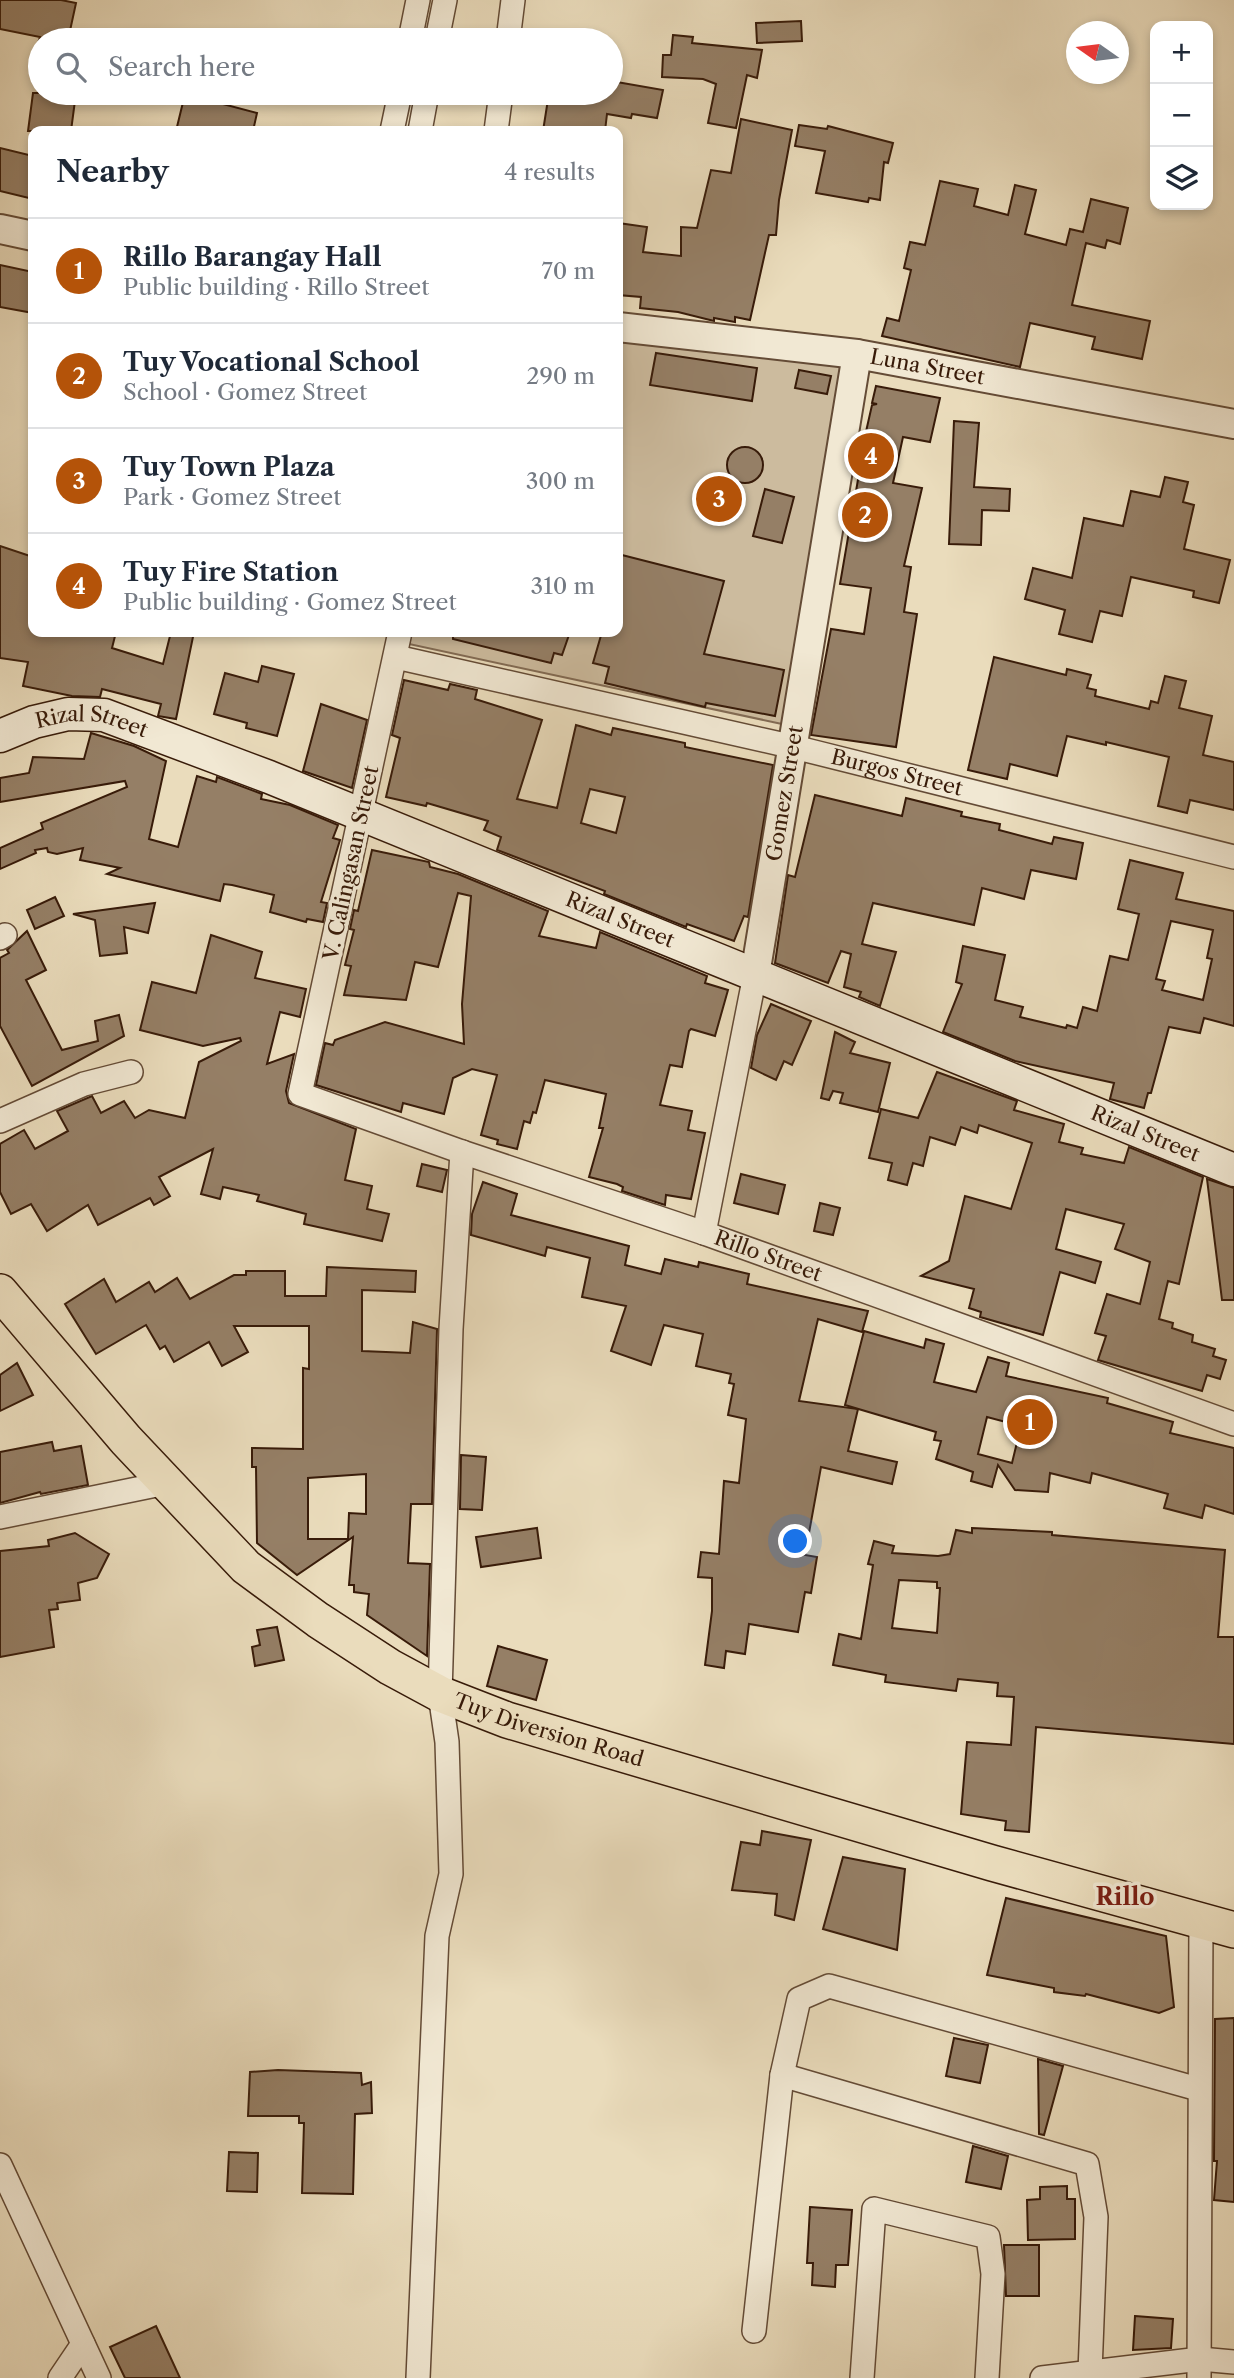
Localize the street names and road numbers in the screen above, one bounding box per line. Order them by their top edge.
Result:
street label: Luna Street [868,344,987,390]
street label: Rizal Street [33,701,152,743]
street label: Gomez Street [761,723,808,863]
street label: Burgos Street [829,744,966,801]
street label: V. Calingasan Street [317,763,383,963]
street label: Rizal Street [562,886,679,953]
street label: Rizal Street [1087,1100,1204,1167]
street label: Rillo Street [711,1225,826,1287]
street label: Tuy Diversion Road [450,1688,647,1772]

